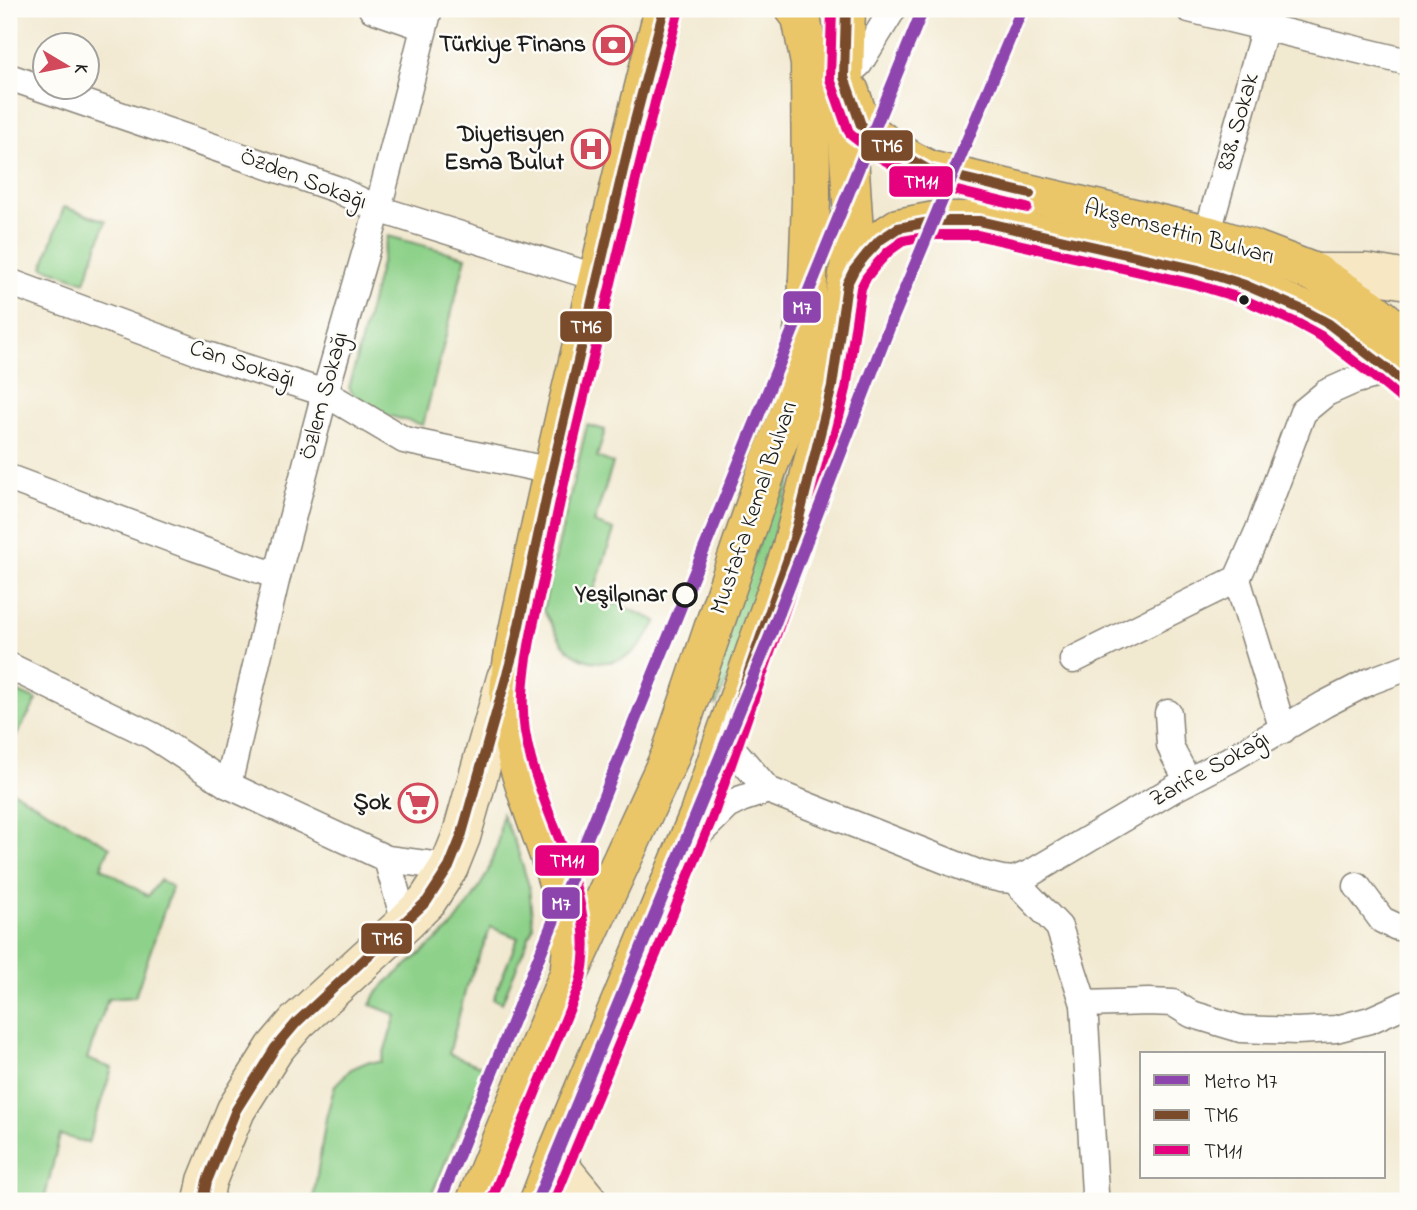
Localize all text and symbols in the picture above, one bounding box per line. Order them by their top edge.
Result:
bank icon: Türkiye Finans [592,24,634,66]
place label: Türkiye Finans [439,28,586,64]
north arrow [32,32,102,102]
text: K [66,62,94,76]
street label: 838. Sokak [1208,69,1270,175]
place label: Diyetisyen Esma Bulut [444,118,565,181]
hospital icon: Diyetisyen Esma Bulut [570,128,612,170]
line badge: TM6 [860,129,914,162]
text: TM6 [872,134,903,161]
street label: Özden Sokağı [234,140,372,220]
line badge: TM11 [888,165,954,198]
text: TM11 [904,170,938,197]
street label: Akşemsettin Bulvarı [1080,191,1278,275]
line badge: M7 [782,290,822,324]
unlabelled marker [1237,293,1251,307]
text: M7 [792,296,812,323]
line badge: TM6 [559,310,613,343]
text: TM6 [571,315,602,342]
street label: Özlem Sokağı [291,328,359,464]
street label: Can Sokağı [184,331,300,399]
street label: Mustafa Kemal Bulvarı [702,397,808,619]
place label: Yeşilpınar [574,578,668,613]
marker: Yeşilpınar [673,583,697,607]
street label: Zarife Sokağı [1144,723,1276,817]
supermarket icon: Şok [397,782,439,824]
place label: Şok [353,786,391,821]
line badge: TM11 [534,844,600,877]
text: TM11 [550,849,584,876]
line badge: M7 [541,886,581,920]
text: M7 [551,892,571,919]
line badge: TM6 [360,922,413,955]
text: TM6 [372,927,403,954]
legend [1140,1052,1386,1178]
text: Metro M7 [1204,1068,1278,1098]
text: TM6 [1204,1102,1238,1132]
text: TM11 [1204,1138,1242,1168]

